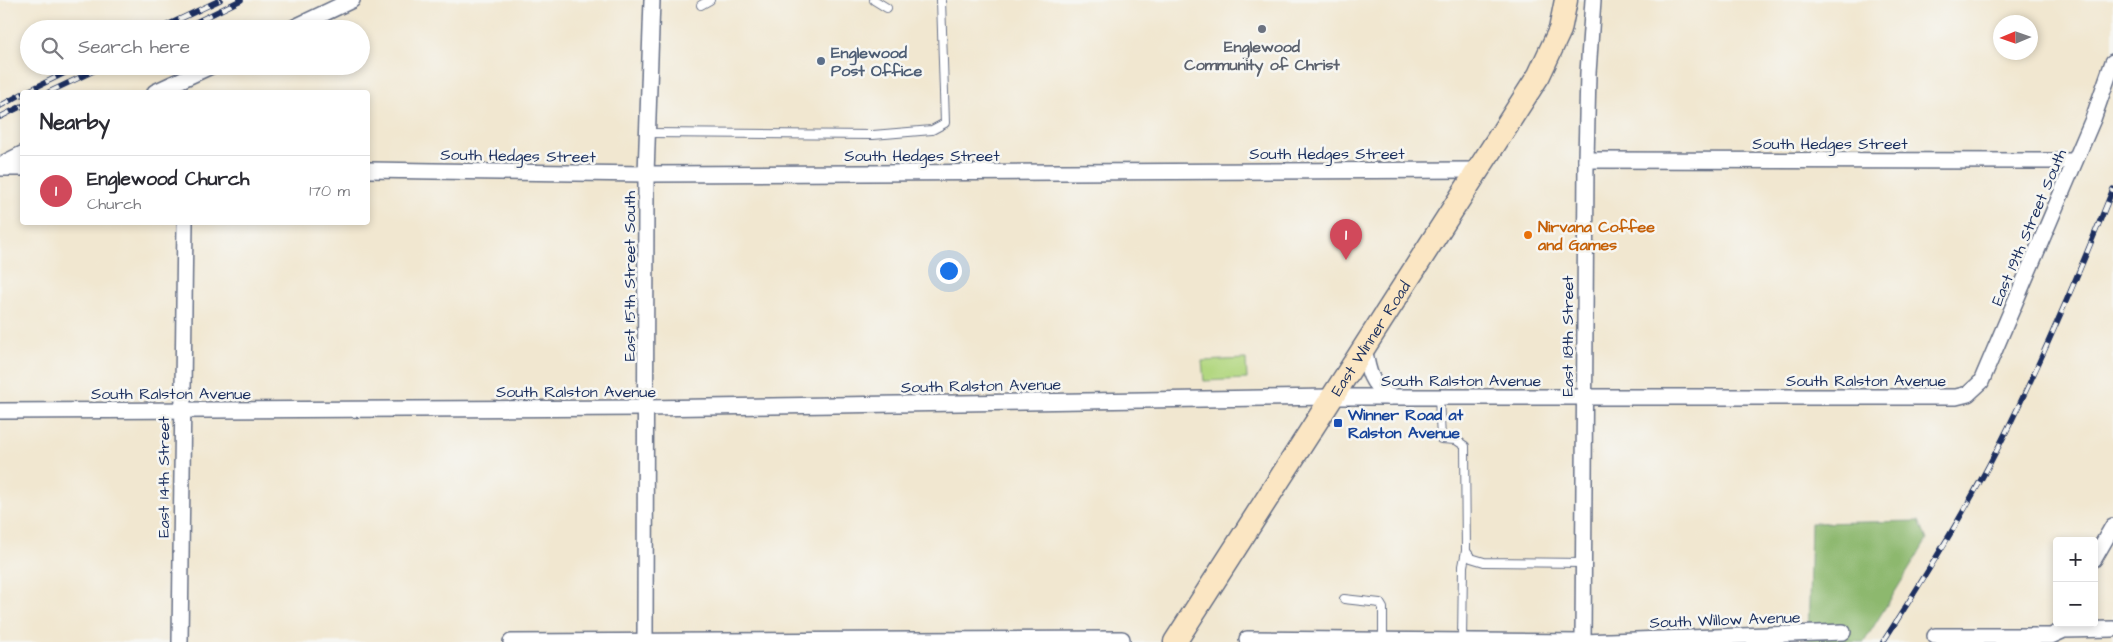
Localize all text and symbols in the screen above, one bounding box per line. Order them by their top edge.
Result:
north arrow [1993,15,2038,60]
search box [20,20,370,75]
marker: Englewood Community of Christ [1256,23,1268,35]
icon: search [38,34,66,62]
text: Search here [78,34,190,61]
place label: Englewood Community of Christ [1184,36,1340,77]
place label: Englewood Post Office [831,42,922,82]
marker: Englewood Post Office [815,55,827,67]
text: Nearby [40,108,110,137]
street label: South Hedges Street [1752,133,1908,156]
street label: South Hedges Street [1249,143,1405,166]
street label: South Hedges Street [440,144,596,169]
street label: South Hedges Street [844,145,1000,168]
street label: East 19th Street South [1986,146,2072,309]
text: Englewood Church [87,166,249,193]
text: 1 [55,180,57,202]
text: 170 m [309,180,350,202]
street label: East 15th Street South [619,191,641,361]
text: Church [87,193,141,215]
place label: Nirvana Coffee and Games [1537,216,1655,256]
pin: 1 [1330,219,1362,260]
marker: Nirvana Coffee and Games [1522,229,1534,241]
your location [936,258,962,284]
street label: East 18th Street [1557,275,1579,397]
street label: East Winner Road [1326,277,1416,400]
street label: South Ralston Avenue [1381,370,1541,392]
street label: South Ralston Avenue [1786,370,1946,392]
street label: South Ralston Avenue [901,374,1062,398]
street label: South Ralston Avenue [496,381,656,403]
street label: South Ralston Avenue [91,383,251,405]
place label: Winner Road at Ralston Avenue [1347,404,1464,444]
street label: East 14th Street [153,416,175,538]
marker: Winner Road at Ralston Avenue [1332,417,1344,429]
map controls [2053,537,2098,627]
button: + [2053,537,2098,582]
button: − [2053,582,2098,627]
street label: South Willow Avenue [1649,606,1801,634]

